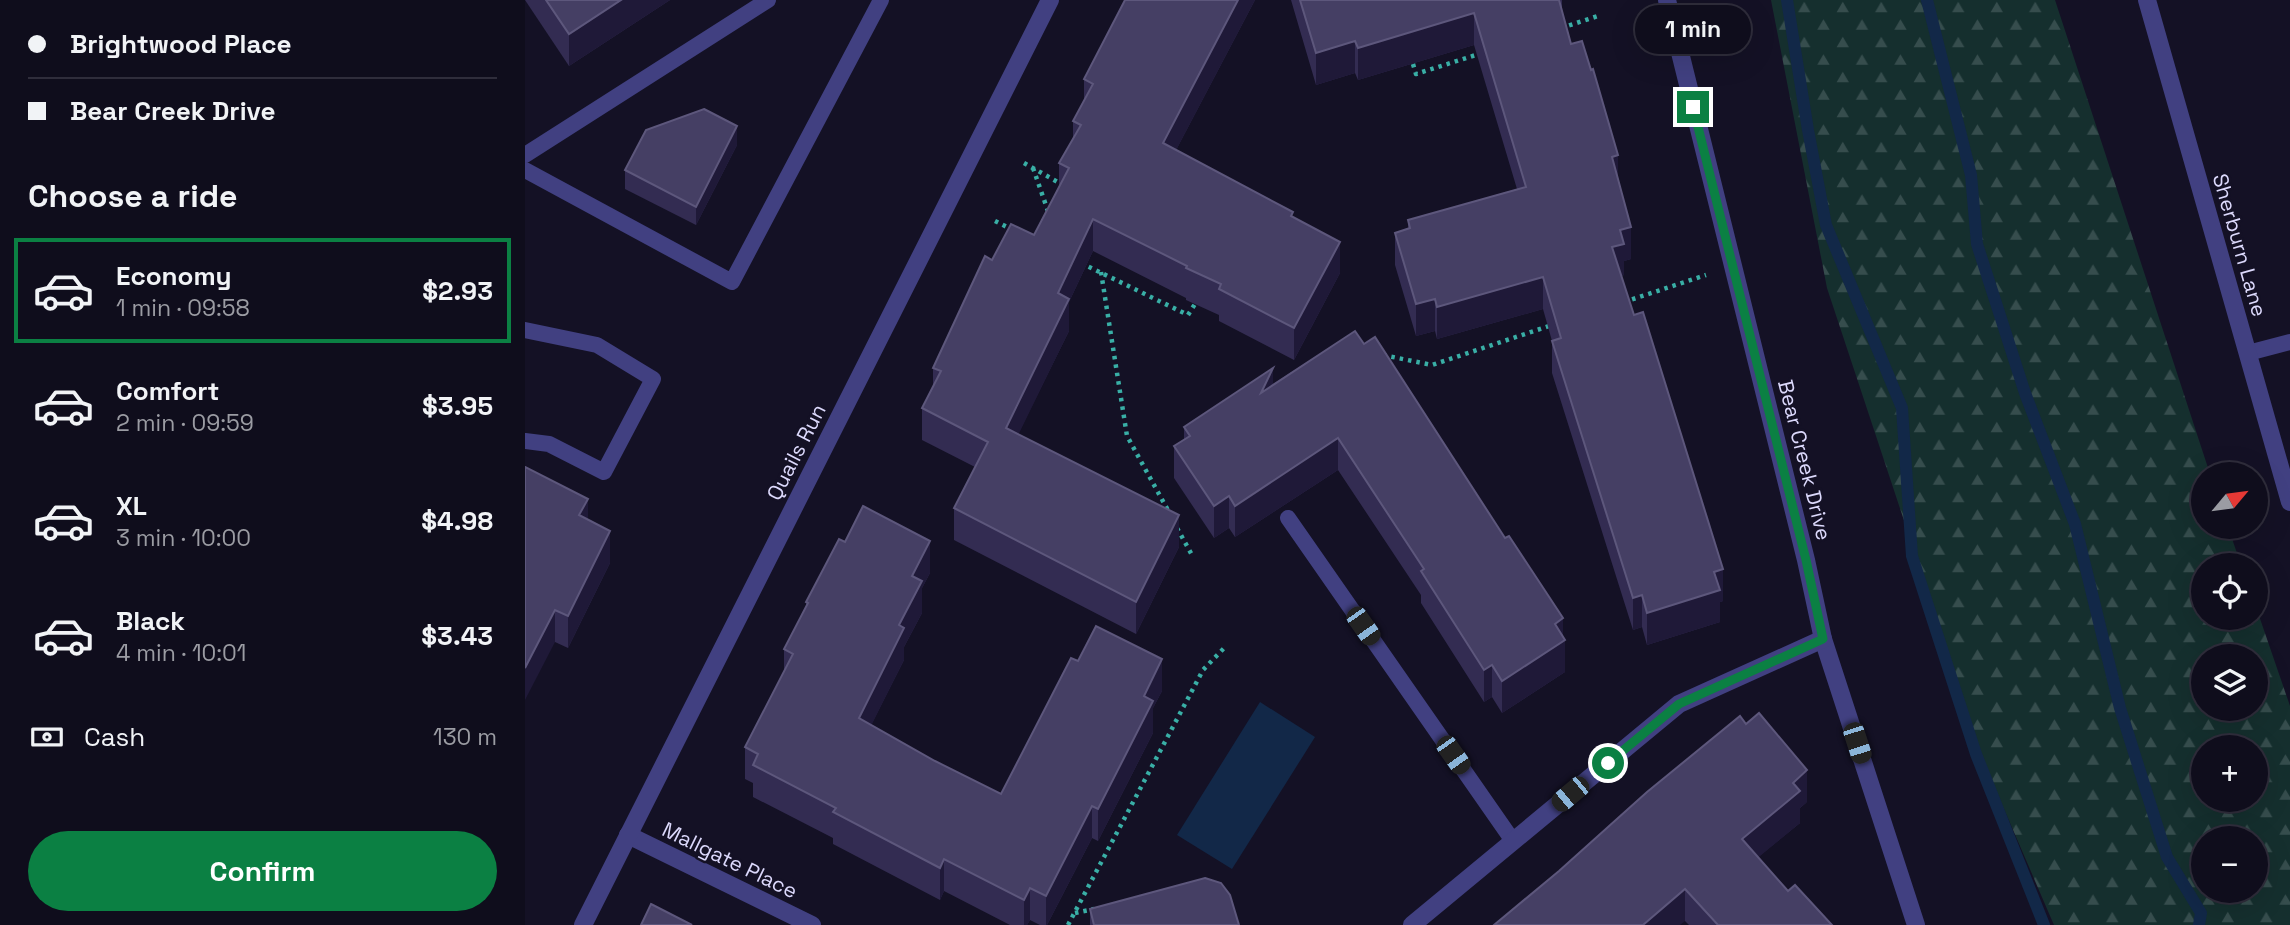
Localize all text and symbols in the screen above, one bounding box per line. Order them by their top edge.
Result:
callout: 1 min [1635,6,1751,55]
text: 1 min [1665,14,1721,44]
text: Brightwood Place [70,27,292,61]
route end [1677,91,1709,123]
text: Bear Creek Drive [70,94,275,128]
street label: Sherburn Lane [2207,170,2273,320]
text: Choose a ride [28,176,238,216]
icon: car [32,259,95,322]
text: Economy [116,259,232,293]
text: $2.93 [422,274,493,308]
text: 1 min · 09:58 [116,293,250,323]
icon: car [32,374,95,437]
text: Comfort [116,374,219,408]
street label: Bear Creek Drive [1772,377,1838,543]
text: $3.95 [422,389,493,423]
street label: Quails Run [760,399,832,505]
text: 2 min · 09:59 [116,408,254,438]
north arrow [2191,462,2268,539]
map controls [2191,462,2268,903]
icon: car [32,489,95,552]
text: XL [116,489,147,523]
text: $4.98 [421,504,493,538]
text: 3 min · 10:00 [116,523,251,553]
button: locate [2191,553,2268,630]
car [1343,603,1384,649]
icon: car [32,604,95,667]
text: Black [116,604,185,638]
text: $3.43 [421,619,493,653]
text: 4 min · 10:01 [116,638,246,668]
button: layers [2191,644,2268,721]
icon: cash [28,718,66,756]
text: Cash [84,720,145,754]
car [1841,720,1874,766]
text: 130 m [433,722,497,752]
car [1433,732,1474,778]
button: + [2191,735,2268,812]
route start [1592,747,1624,779]
car [1548,772,1593,816]
street label: Mallgate Place [658,816,802,904]
button: − [2191,826,2268,903]
button: Confirm [28,831,497,911]

